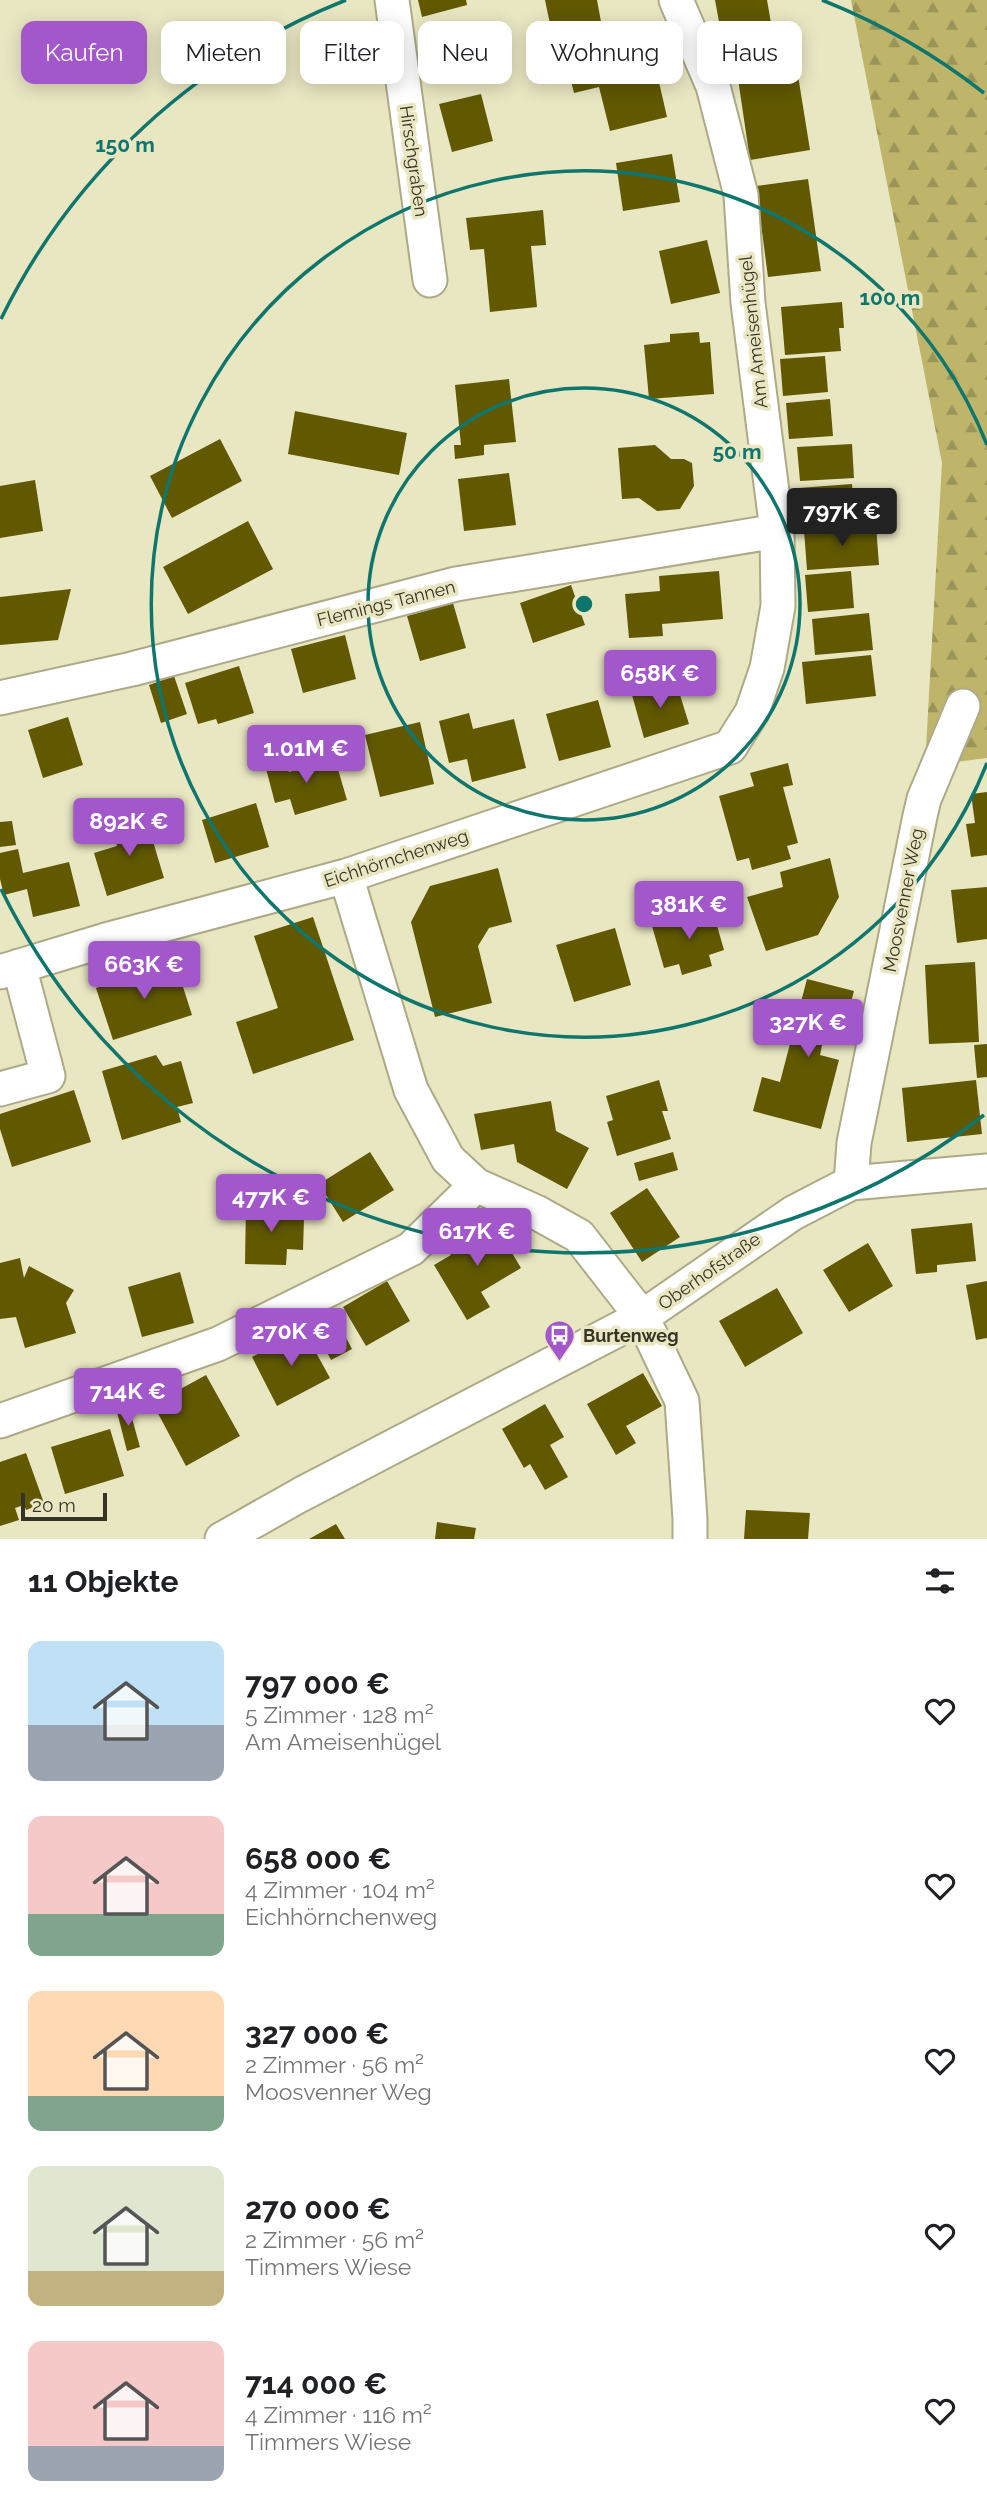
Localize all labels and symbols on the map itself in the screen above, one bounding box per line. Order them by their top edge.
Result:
street label: Hirschgraben [396,104,432,218]
text: 150 m [95,132,155,157]
street label: Am Ameisenhügel [735,254,771,409]
text: 100 m [860,285,920,310]
text: 50 m [712,439,762,464]
pin: 797K € [785,489,899,548]
street label: Flemings Tannen [315,576,457,630]
centre of rings [572,592,596,616]
pin: 658K € [603,650,717,710]
pin: 1.01M € [241,726,371,785]
pin: 892K € [72,798,186,858]
street label: Eichhörnchenweg [321,825,471,891]
street label: Moosvenner Weg [879,826,927,974]
pin: 381K € [632,881,746,941]
pin: 663K € [87,942,201,1001]
pin: 327K € [751,1000,865,1059]
pin: 477K € [214,1174,328,1234]
pin: 617K € [420,1208,534,1268]
street label: Oberhofstraße [654,1228,764,1314]
pin: 270K € [234,1308,348,1368]
bus stop icon: Burtenweg [543,1318,577,1362]
place label: Burtenweg [583,1325,679,1346]
pin: 714K € [71,1368,185,1428]
scale bar [21,1490,107,1522]

